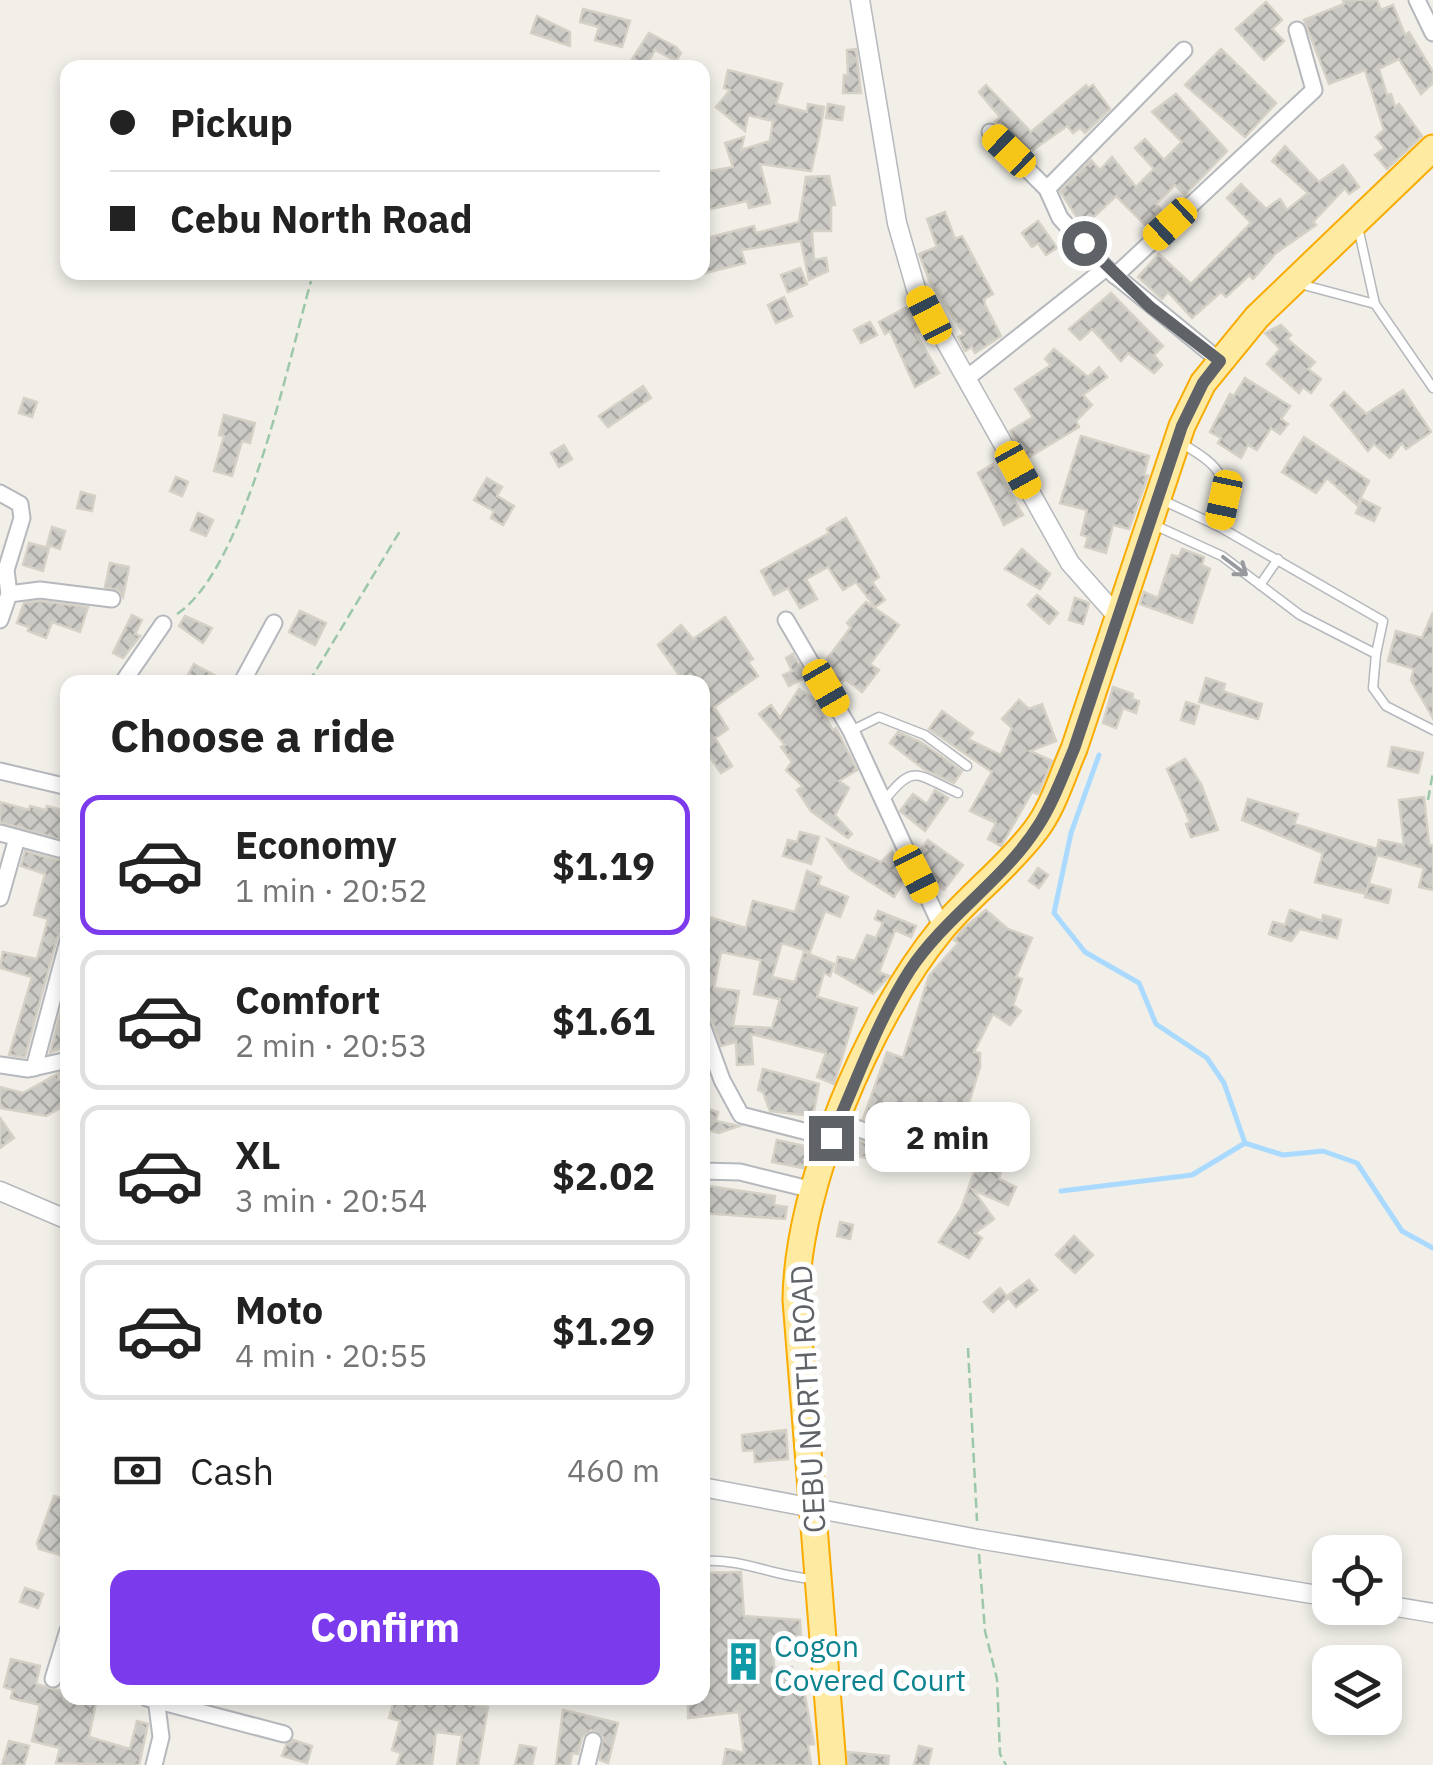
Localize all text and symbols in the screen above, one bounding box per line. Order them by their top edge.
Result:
text: Pickup [170,98,293,147]
car [977,119,1041,183]
car [1138,193,1202,255]
text: Cebu North Road [170,194,473,243]
route start [1062,221,1107,266]
car [902,281,956,349]
car [990,436,1046,504]
car [1203,468,1245,532]
one-way arrow [1221,556,1248,577]
car [798,655,854,721]
text: Choose a ride [110,706,395,764]
icon: car [115,820,205,910]
text: Economy [235,820,397,869]
car [889,840,943,908]
text: $1.19 [552,841,655,890]
text: 1 min · 20:52 [235,869,428,911]
icon: car [115,975,205,1065]
text: Comfort [235,975,380,1024]
text: $1.61 [552,996,655,1045]
text: 2 min · 20:53 [235,1024,428,1066]
callout: 2 min [866,1103,1031,1173]
route end [809,1116,854,1161]
text: 2 min [906,1116,989,1158]
icon: car [115,1130,205,1220]
text: XL [235,1130,281,1179]
text: $2.02 [552,1151,655,1200]
text: 3 min · 20:54 [235,1179,428,1221]
street label: CEBU NORTH ROAD [780,1264,834,1534]
icon: car [115,1285,205,1375]
text: Moto [235,1285,323,1334]
text: $1.29 [552,1306,655,1355]
text: 4 min · 20:55 [235,1334,428,1376]
icon: cash [110,1443,165,1498]
text: Cash [190,1446,274,1495]
text: 460 m [567,1449,660,1491]
map controls [1312,1535,1402,1735]
button: locate [1312,1535,1402,1625]
button: Confirm [110,1570,660,1685]
place label: Cogon Covered Court [774,1626,966,1699]
building icon: Cogon Covered Court [723,1641,765,1683]
button: layers [1312,1645,1402,1735]

